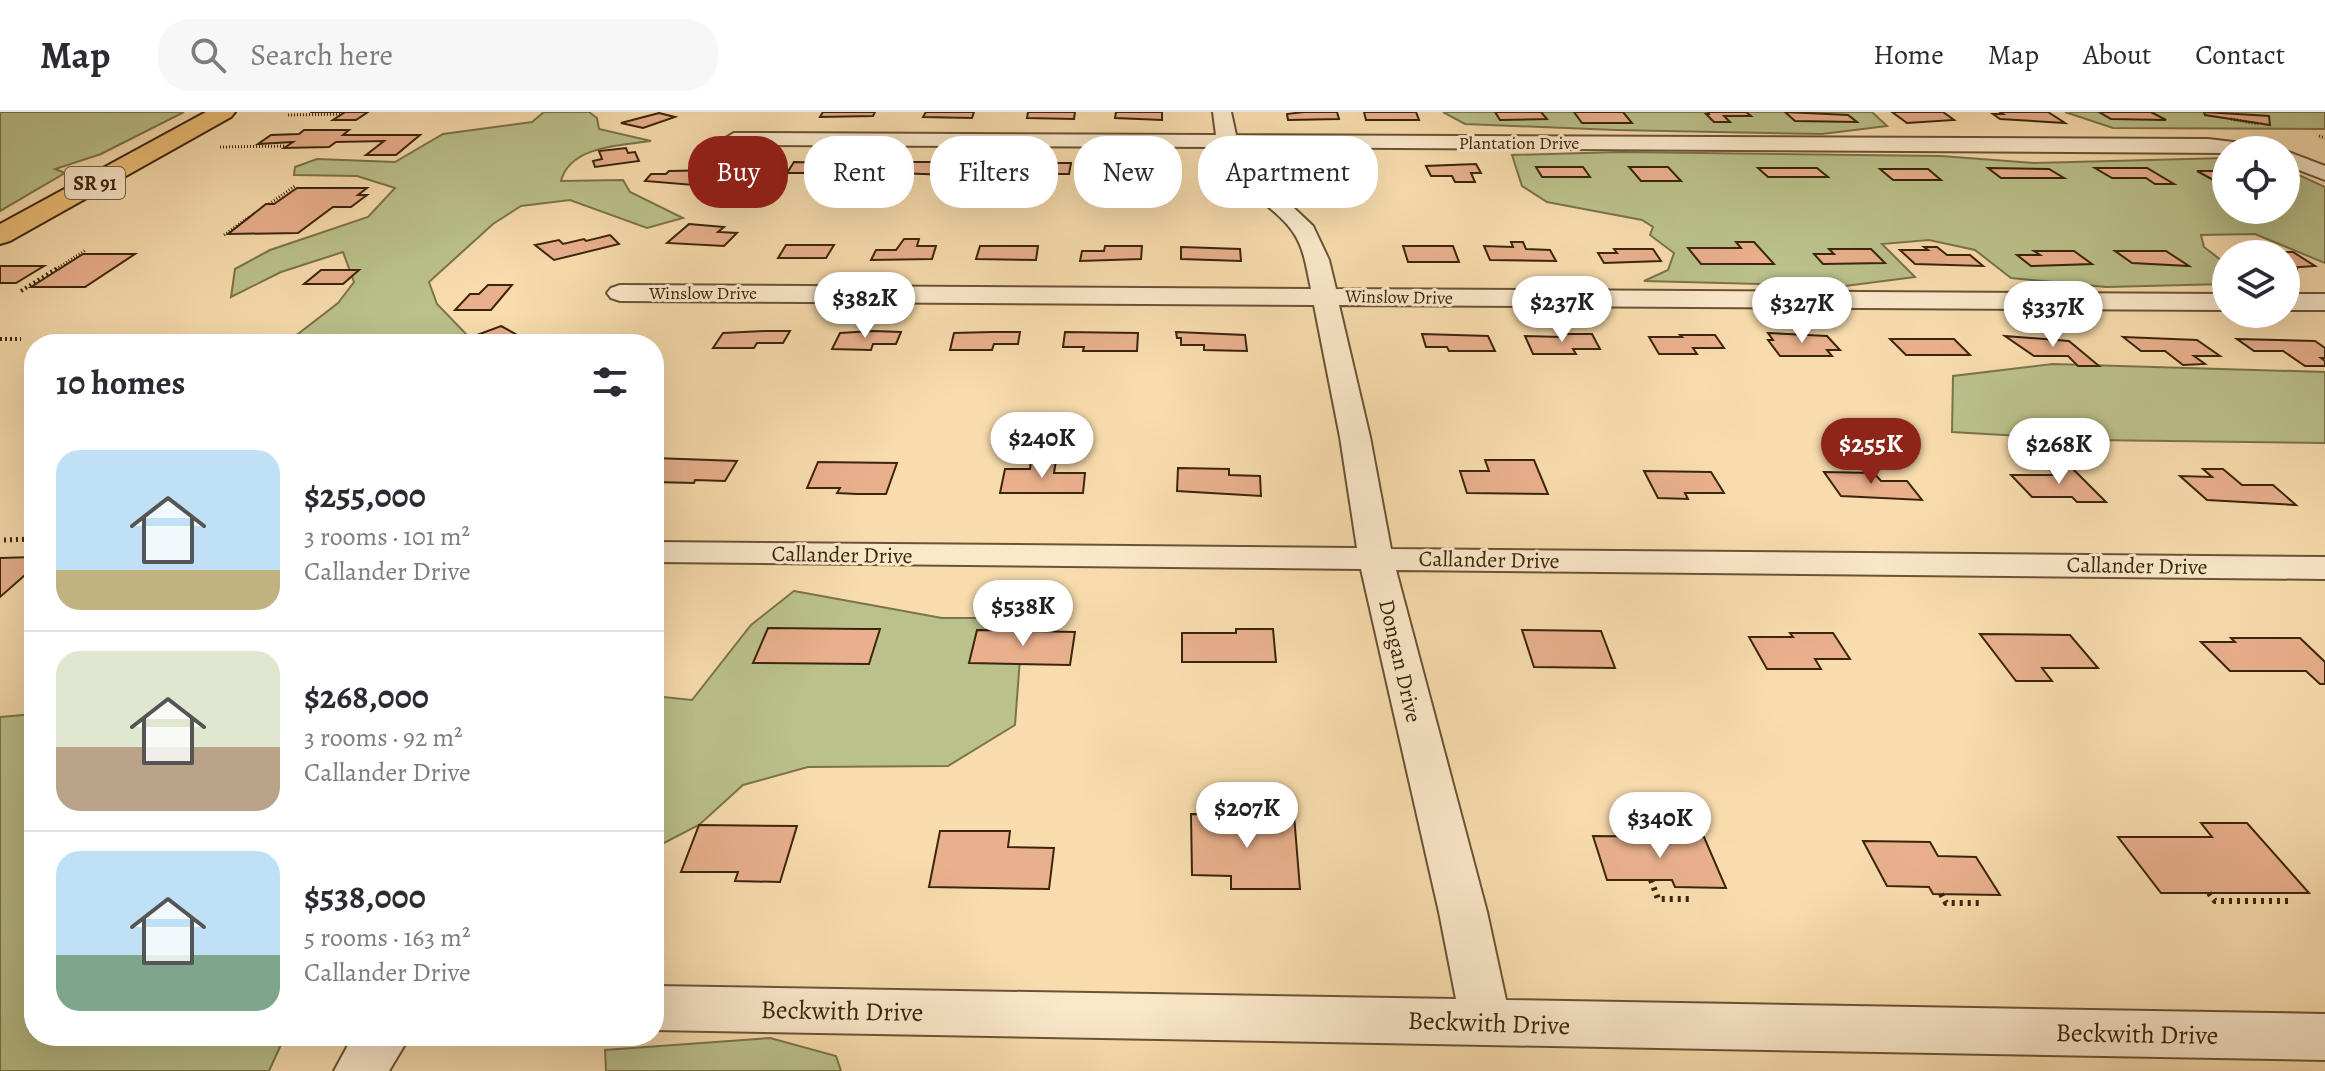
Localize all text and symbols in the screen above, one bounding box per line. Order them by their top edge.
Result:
search box [158,19,718,91]
text: Map [40,29,110,81]
icon: search [186,33,230,77]
text: Search here [250,35,393,75]
text: Home [1873,36,1944,74]
text: Map [1988,36,2039,74]
text: About [2083,36,2151,74]
text: Contact [2195,36,2285,74]
street label: Plantation Drive [1459,131,1579,155]
chip: Buy [688,136,788,208]
chip: Rent [804,136,914,208]
chip: Filters [930,136,1058,208]
chip: New [1074,136,1182,208]
chip: Apartment [1198,136,1378,208]
map controls [2212,136,2300,328]
button: locate [2212,136,2300,224]
road number: SR 91 [65,167,125,199]
button: layers [2212,240,2300,328]
pin: $382K [809,272,921,340]
pin: $237K [1506,276,1618,344]
pin: $327K [1746,277,1858,345]
text: $382K [832,280,898,315]
street label: Winslow Drive [648,281,757,305]
pin: $337K [1997,281,2109,349]
street label: Winslow Drive [1344,284,1453,310]
text: $237K [1530,284,1594,319]
text: $327K [1770,285,1834,320]
text: $337K [2022,289,2084,324]
text: 10 homes [56,359,185,406]
icon: filters [588,360,632,404]
pin: $240K [986,412,1098,480]
pin: $255K [1815,418,1927,486]
pin: $268K [2003,418,2115,486]
text: $240K [1008,420,1076,455]
text: $255K [1839,426,1903,461]
text: $268K [2026,426,2092,461]
text: $255,000 [304,472,426,519]
icon: home [120,482,216,578]
text: 3 rooms · 101 m² [304,519,470,554]
street label: Callander Drive [771,539,913,571]
street label: Callander Drive [1418,544,1560,576]
street label: Callander Drive [2066,550,2208,582]
text: Callander Drive [304,554,471,589]
pin: $538K [967,580,1079,648]
text: $538K [991,588,1055,623]
street label: Dongan Drive [1371,597,1429,725]
text: $268,000 [304,673,429,720]
icon: home [120,683,216,779]
text: 3 rooms · 92 m² [304,720,463,755]
text: Callander Drive [304,755,471,790]
pin: $207K [1191,782,1303,850]
text: $207K [1214,790,1280,825]
pin: $340K [1604,792,1716,860]
text: $340K [1627,800,1693,835]
text: $538,000 [304,873,426,920]
icon: home [120,883,216,979]
text: 5 rooms · 163 m² [304,920,471,955]
text: Callander Drive [304,955,471,990]
street label: Beckwith Drive [760,992,924,1030]
street label: Beckwith Drive [1407,1003,1571,1043]
street label: Beckwith Drive [2055,1015,2219,1053]

